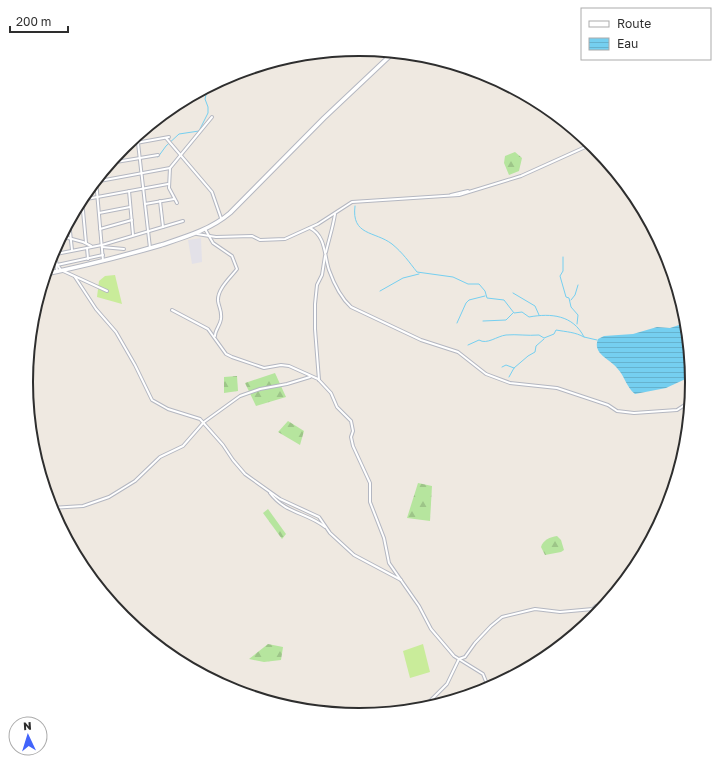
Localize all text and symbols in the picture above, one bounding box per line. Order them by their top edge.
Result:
scale bar [10,8,68,34]
legend [581,8,711,60]
text: 200 m [16,14,51,29]
text: Route [617,16,651,31]
text: Eau [617,36,638,51]
north arrow [8,716,48,756]
text: N [23,719,32,732]

